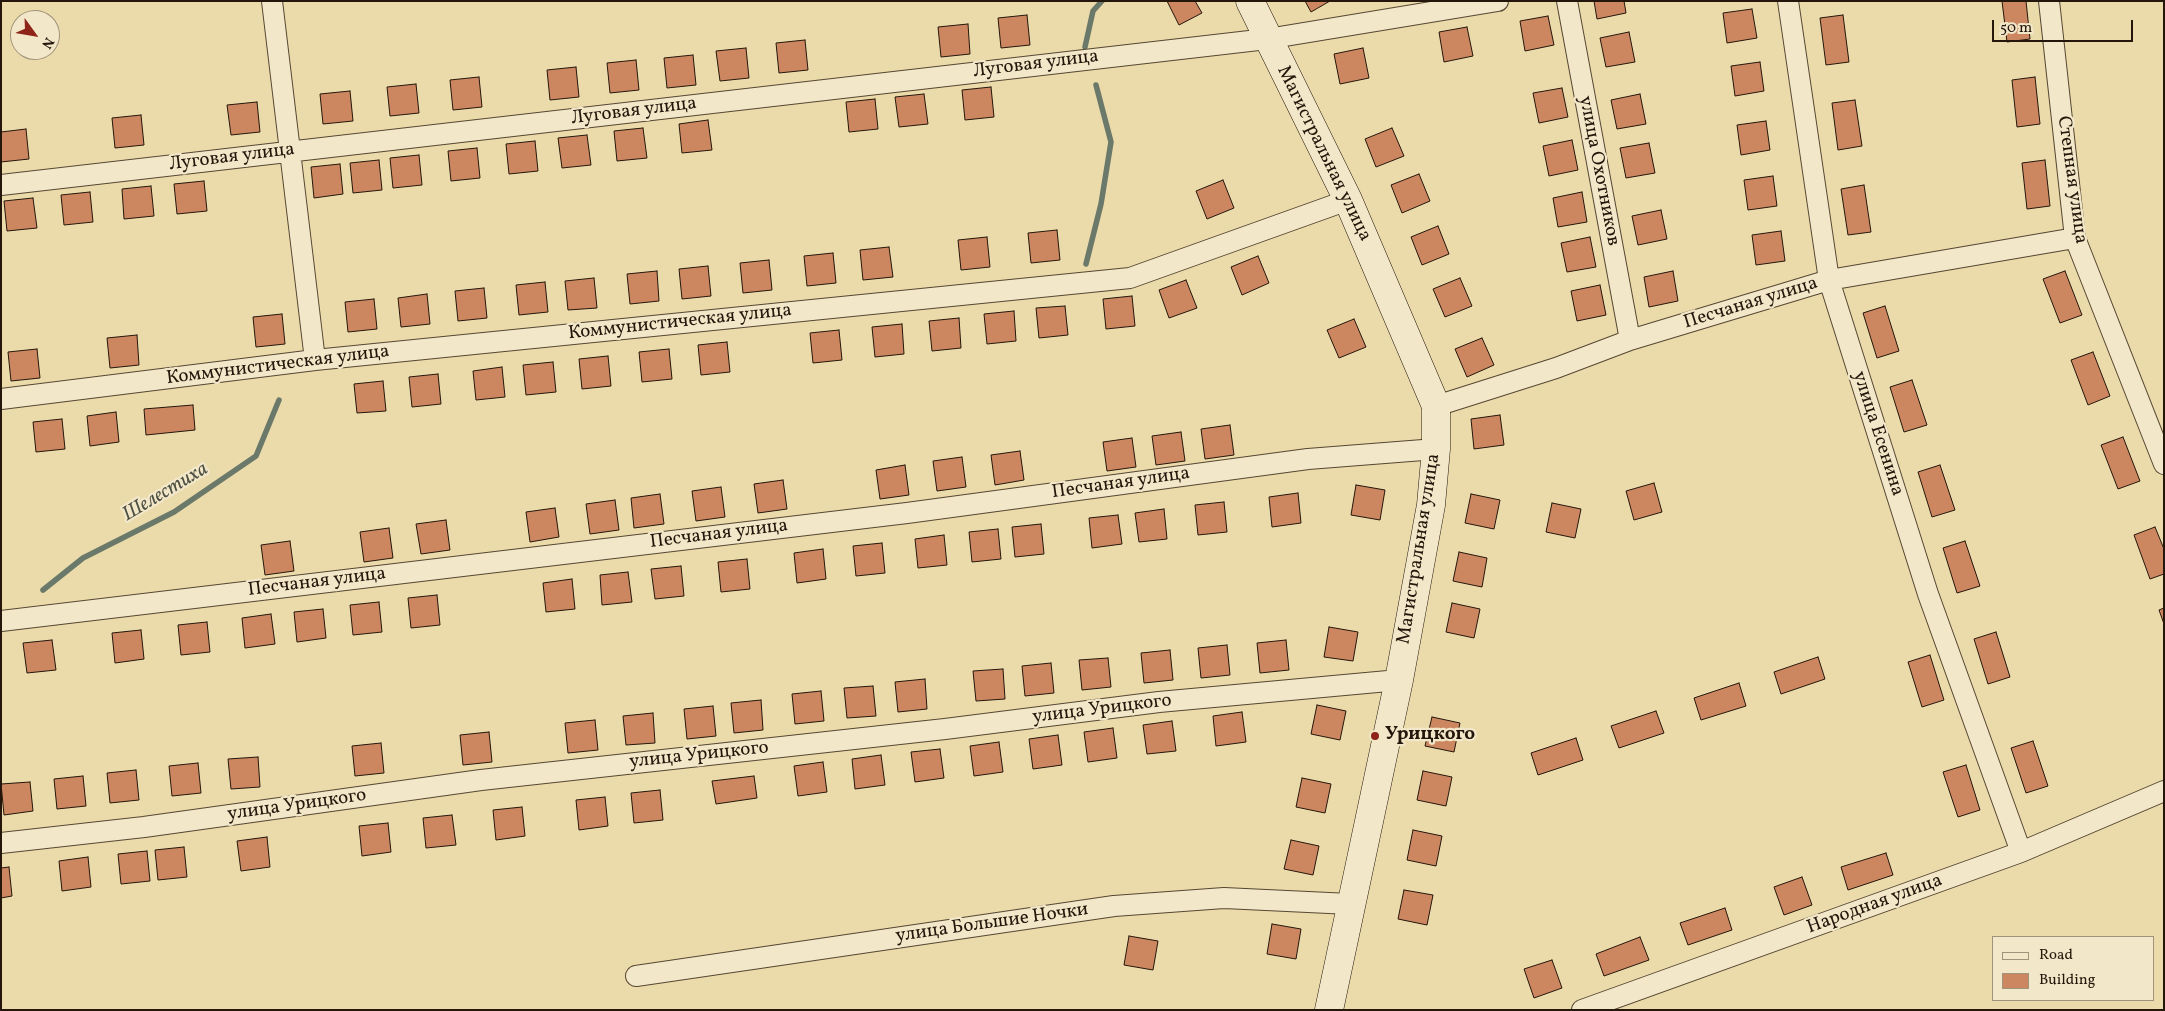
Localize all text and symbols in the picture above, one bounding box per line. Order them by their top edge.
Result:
north arrow [10,10,60,60]
scale bar [1995,10,2136,42]
text: 50 m [2000,18,2032,39]
text: N [37,33,58,52]
street label: Луговая улица [972,46,1100,84]
street label: Магистральная улица [1271,62,1375,246]
street label: Луговая улица [570,93,698,131]
street label: улица Охотников [1572,94,1624,248]
street label: Степная улица [2051,115,2091,245]
street label: Луговая улица [168,139,296,177]
street label: Песчаная улица [1681,273,1821,335]
street label: Коммунистическая улица [567,300,793,346]
street label: Коммунистическая улица [165,341,391,391]
street label: улица Есенина [1846,369,1908,499]
street label: Магистральная улица [1394,452,1446,646]
water label: Шелестиха [119,458,213,528]
street label: Песчаная улица [1051,463,1191,505]
street label: Песчаная улица [649,515,789,555]
street label: Песчаная улица [247,563,387,603]
street label: улица Урицкого [1031,690,1173,730]
place label: Урицкого [1385,725,1475,747]
marker: Урицкого [1369,730,1381,742]
street label: улица Урицкого [628,737,770,775]
street label: улица Урицкого [226,785,368,827]
street label: Народная улица [1804,870,1946,940]
street label: улица Большие Ночки [894,899,1090,949]
legend [1992,936,2155,1001]
text: Road [2039,945,2073,966]
text: Building [2039,970,2095,991]

